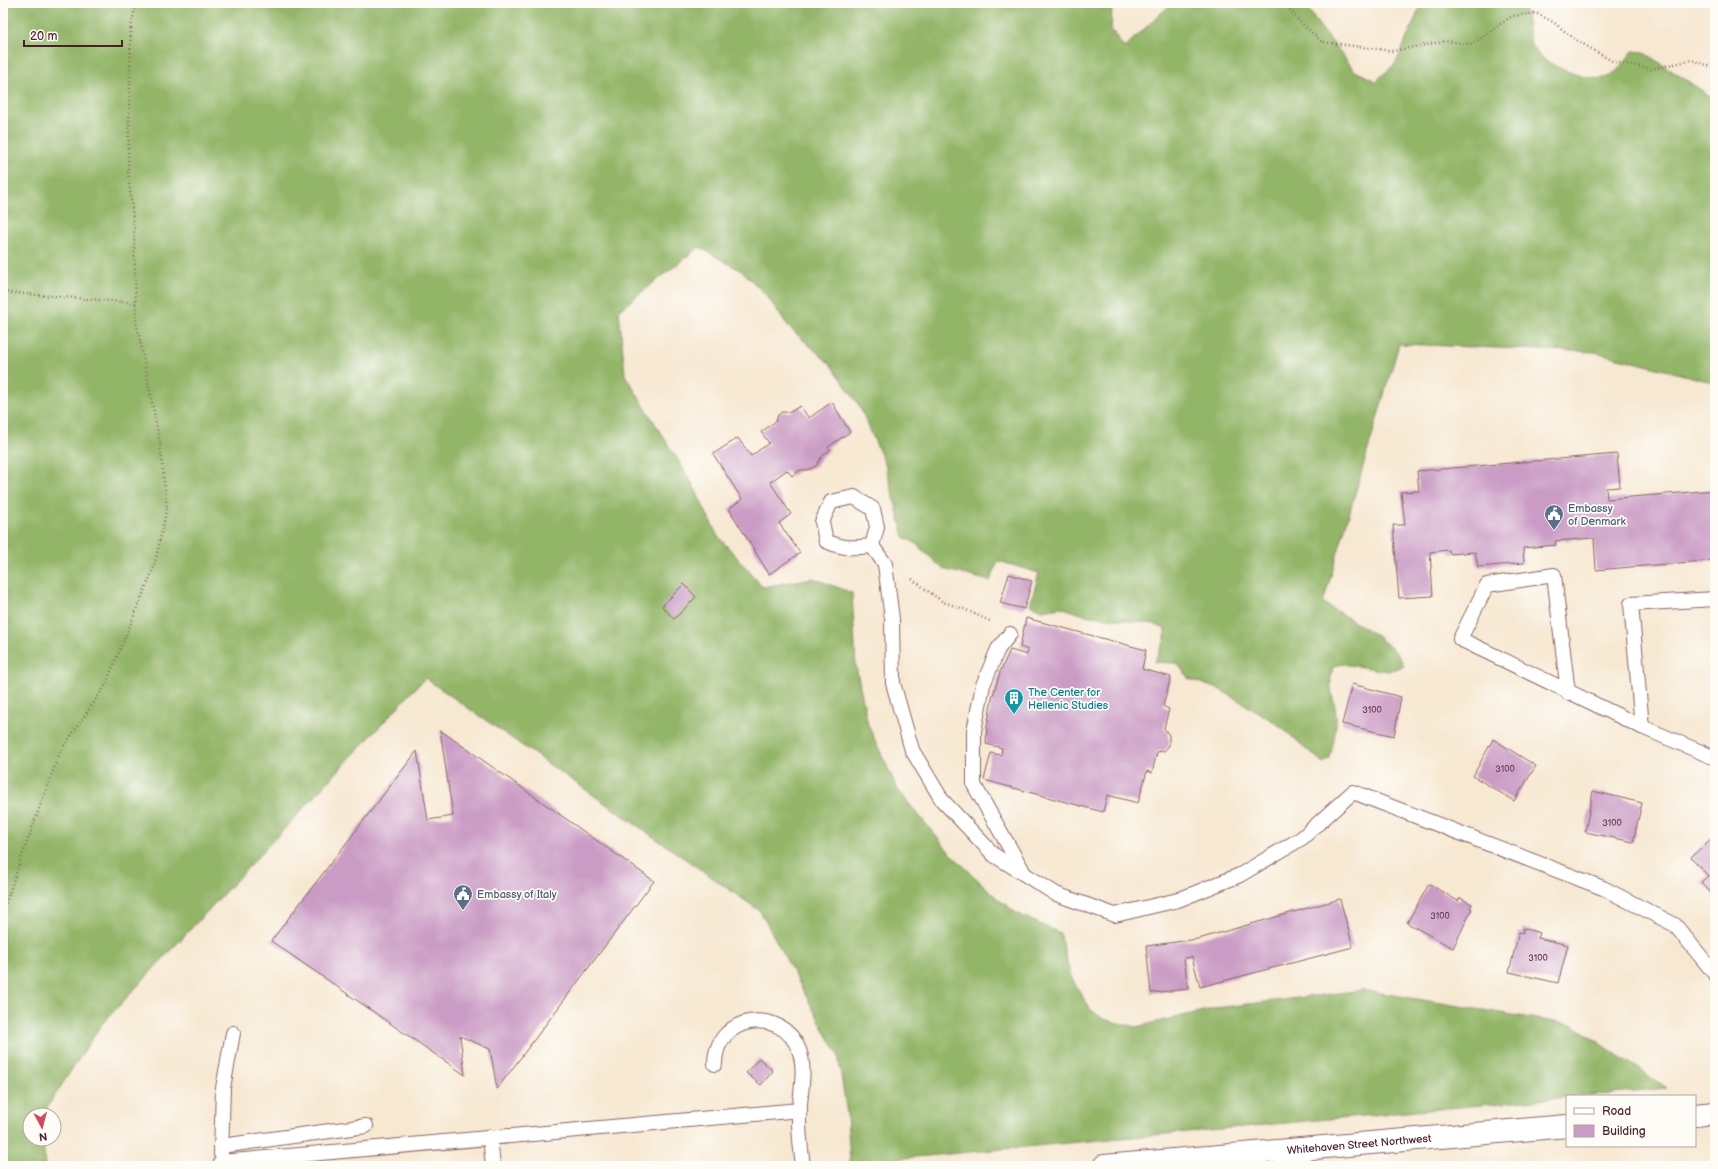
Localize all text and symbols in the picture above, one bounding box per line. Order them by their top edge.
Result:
scale bar [24,22,122,48]
text: 20 m [30,29,57,44]
place label: Embassy of Denmark [1568,502,1626,528]
public building icon: Embassy of Denmark [1543,503,1565,531]
place label: The Center for Hellenic Studies [1028,686,1109,712]
building icon: The Center for Hellenic Studies [1003,687,1025,715]
house number: 3100 [1362,705,1382,716]
house number: 3100 [1495,764,1515,775]
house number: 3100 [1602,818,1622,829]
public building icon: Embassy of Italy [452,883,474,911]
place label: Embassy of Italy [477,888,557,901]
house number: 3100 [1430,911,1450,922]
house number: 3100 [1528,953,1548,964]
legend [1566,1095,1696,1147]
text: Road [1602,1104,1631,1119]
north arrow [22,1107,62,1147]
text: Building [1602,1124,1646,1139]
text: N [38,1129,48,1143]
street label: Whitehaven Street Northwest [1286,1131,1432,1157]

